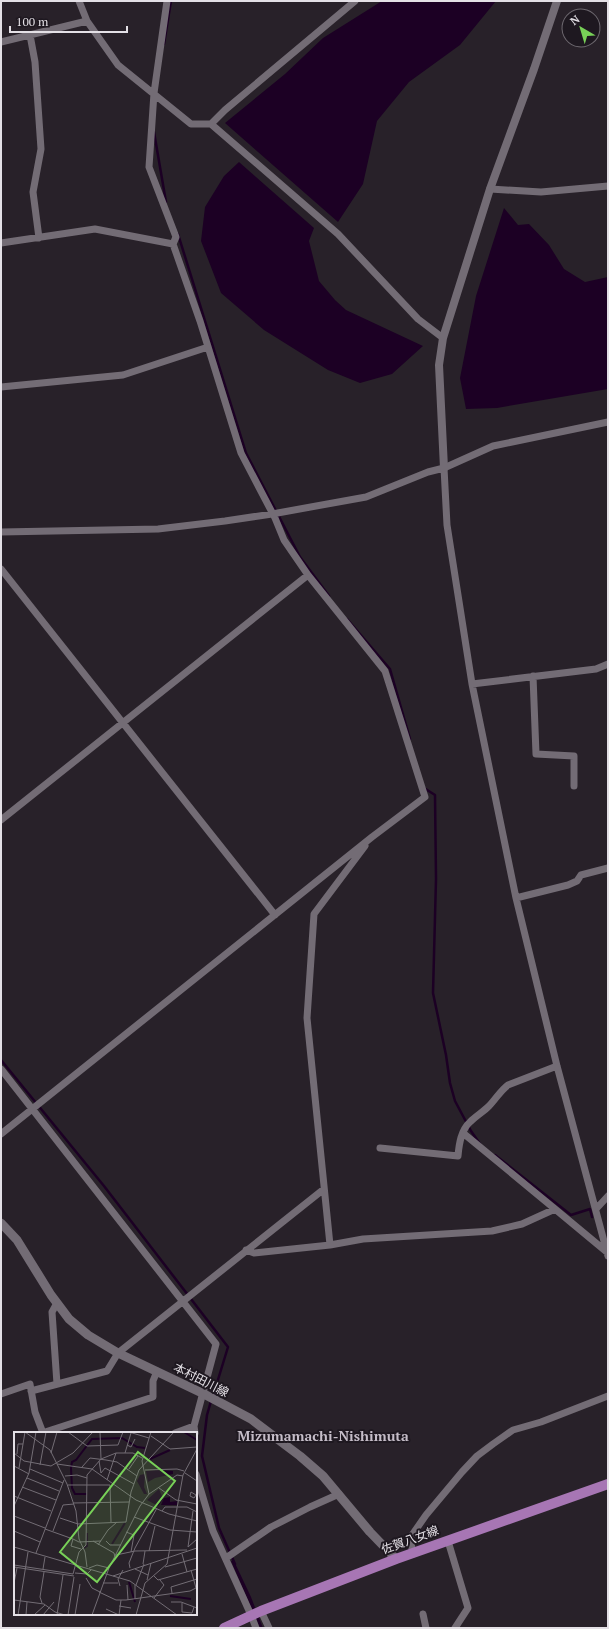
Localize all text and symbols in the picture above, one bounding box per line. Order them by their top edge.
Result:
scale bar [10,8,127,34]
north arrow [561,8,601,48]
text: N [567,12,583,28]
text: 100 m [16,14,49,29]
street label: 本村田川線 [171,1359,231,1400]
district label: Mizumamachi-Nishimuta [237,1426,409,1445]
inset map [14,1432,197,1615]
street label: 佐賀八女線 [379,1522,441,1557]

